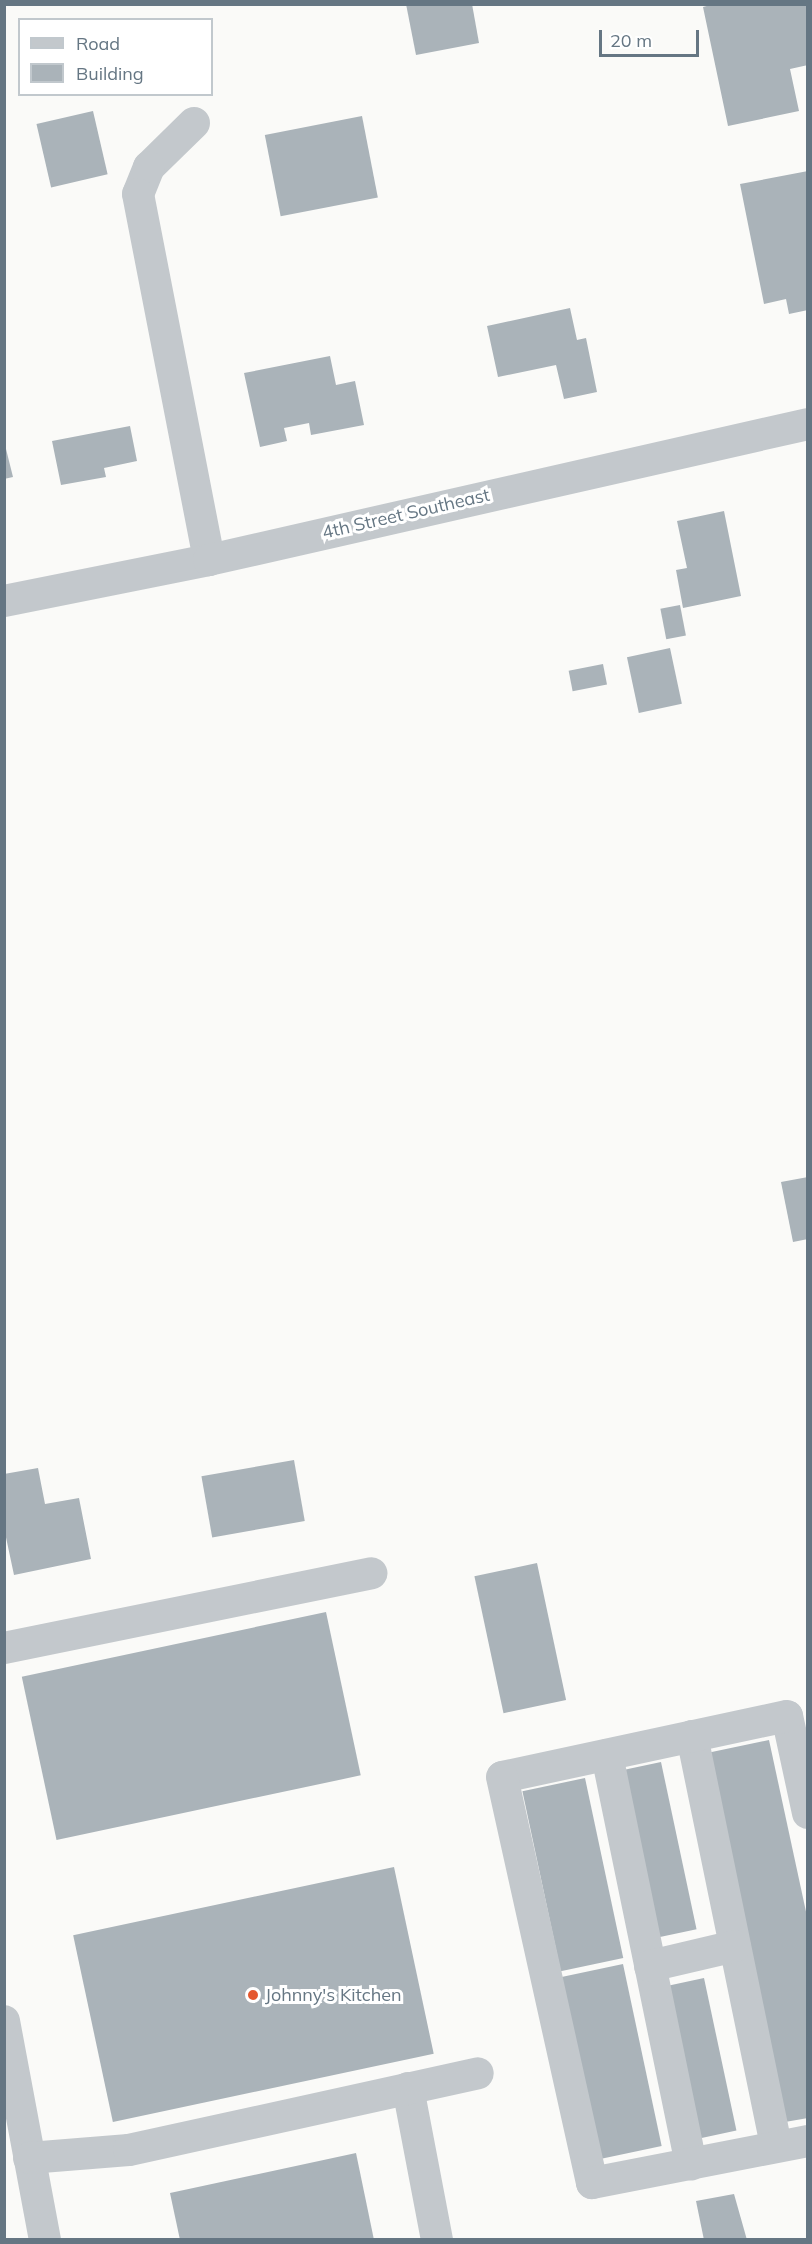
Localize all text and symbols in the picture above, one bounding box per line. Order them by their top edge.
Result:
legend [18,18,213,96]
scale bar [602,18,702,56]
text: 20 m [610,29,652,52]
text: Road [76,32,120,55]
text: Building [76,62,144,85]
street label: 4th Street Southeast [320,484,492,544]
place label: Johnny's Kitchen [265,1984,402,2006]
marker: Johnny's Kitchen [246,1988,260,2002]

